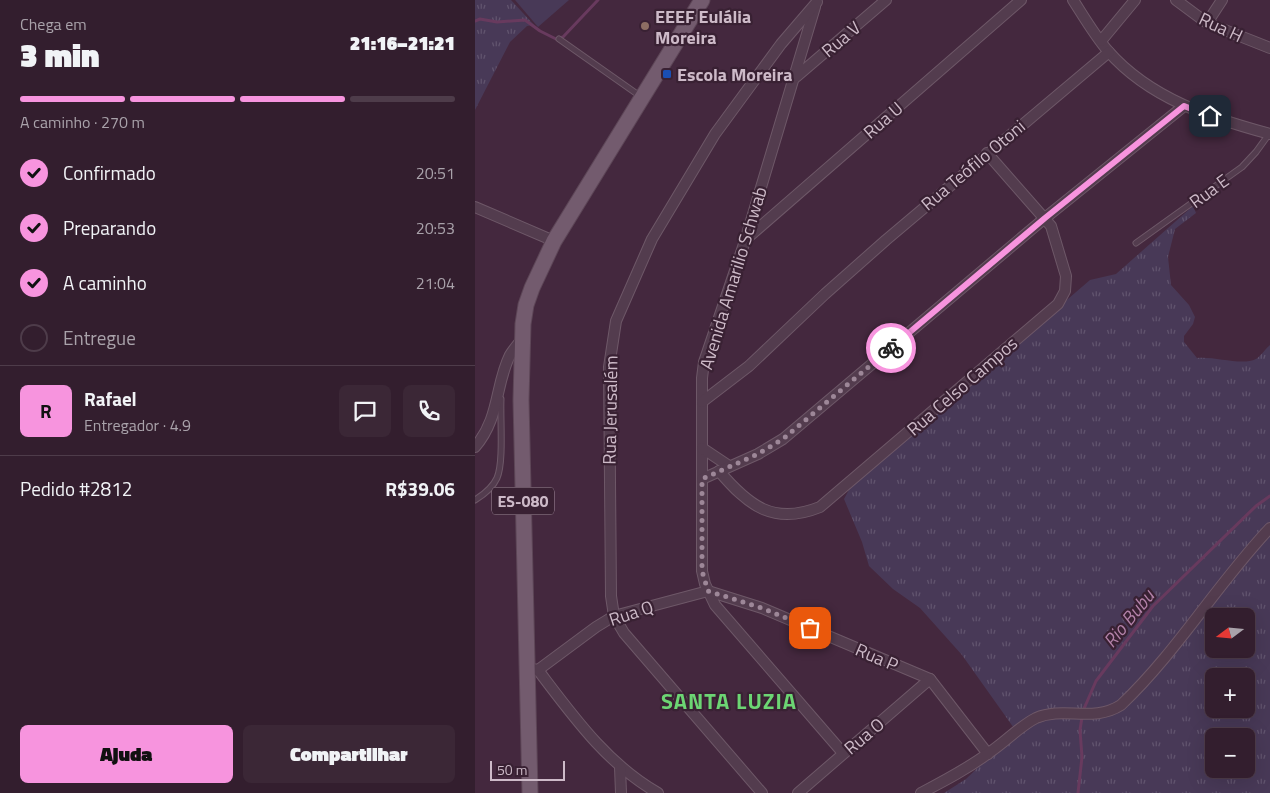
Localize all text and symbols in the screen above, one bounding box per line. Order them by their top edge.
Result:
place label: EEEF Eulália Moreira [655,3,751,51]
street label: Rua H [1195,5,1247,49]
text: Chega em [20,12,87,36]
street label: Rua V [815,14,867,63]
marker: EEEF Eulália Moreira [639,20,651,32]
text: 21:16–21:21 [350,28,455,57]
text: 3 min [20,31,100,79]
place label: Escola Moreira [677,61,792,88]
marker: Escola Moreira [661,68,673,80]
street label: Rua U [857,95,909,145]
pin [1189,95,1231,137]
icon: home [1196,102,1224,130]
text: A caminho · 270 m [20,110,145,134]
street label: Rua Teófilo Otoni [915,113,1031,217]
text: Confirmado [63,158,156,187]
icon: check [20,159,48,187]
text: 20:51 [416,161,455,185]
street label: Rua E [1183,167,1235,215]
street label: Avenida Amarilio Schwab [692,183,774,373]
text: Preparando [63,213,156,242]
icon: check [20,214,48,242]
text: 20:53 [416,216,455,240]
text: A caminho [63,268,147,297]
icon: check [20,269,48,297]
text: 21:04 [416,271,455,295]
text: Entregue [63,323,136,352]
courier [866,323,916,373]
street label: Rua Celso Campos [901,330,1023,442]
icon: bike [877,334,905,362]
street label: Rua Jerusalém [596,355,624,465]
text: Rafael [84,384,137,413]
button: chat [339,385,391,437]
button: phone [403,385,455,437]
text: R [40,396,52,425]
text: Entregador · 4.9 [84,413,191,437]
text: Pedido #2812 [20,474,132,503]
text: R$39.06 [385,474,455,503]
road number: ES-080 [492,488,554,514]
water label: Rio Bubu [1095,581,1161,653]
street label: Rua Q [605,593,657,633]
pin [789,607,831,649]
north arrow [1205,608,1255,658]
map controls [1205,608,1255,778]
icon: bag [796,614,824,642]
street label: Rua P [851,636,903,678]
button: + [1205,668,1255,718]
district label: SANTA LUZIA [661,684,797,718]
street label: Rua O [838,711,890,761]
button: Ajuda [20,725,233,783]
button: Compartilhar [243,725,455,783]
button: − [1205,728,1255,778]
scale bar [490,758,565,781]
text: 50 m [497,759,527,780]

